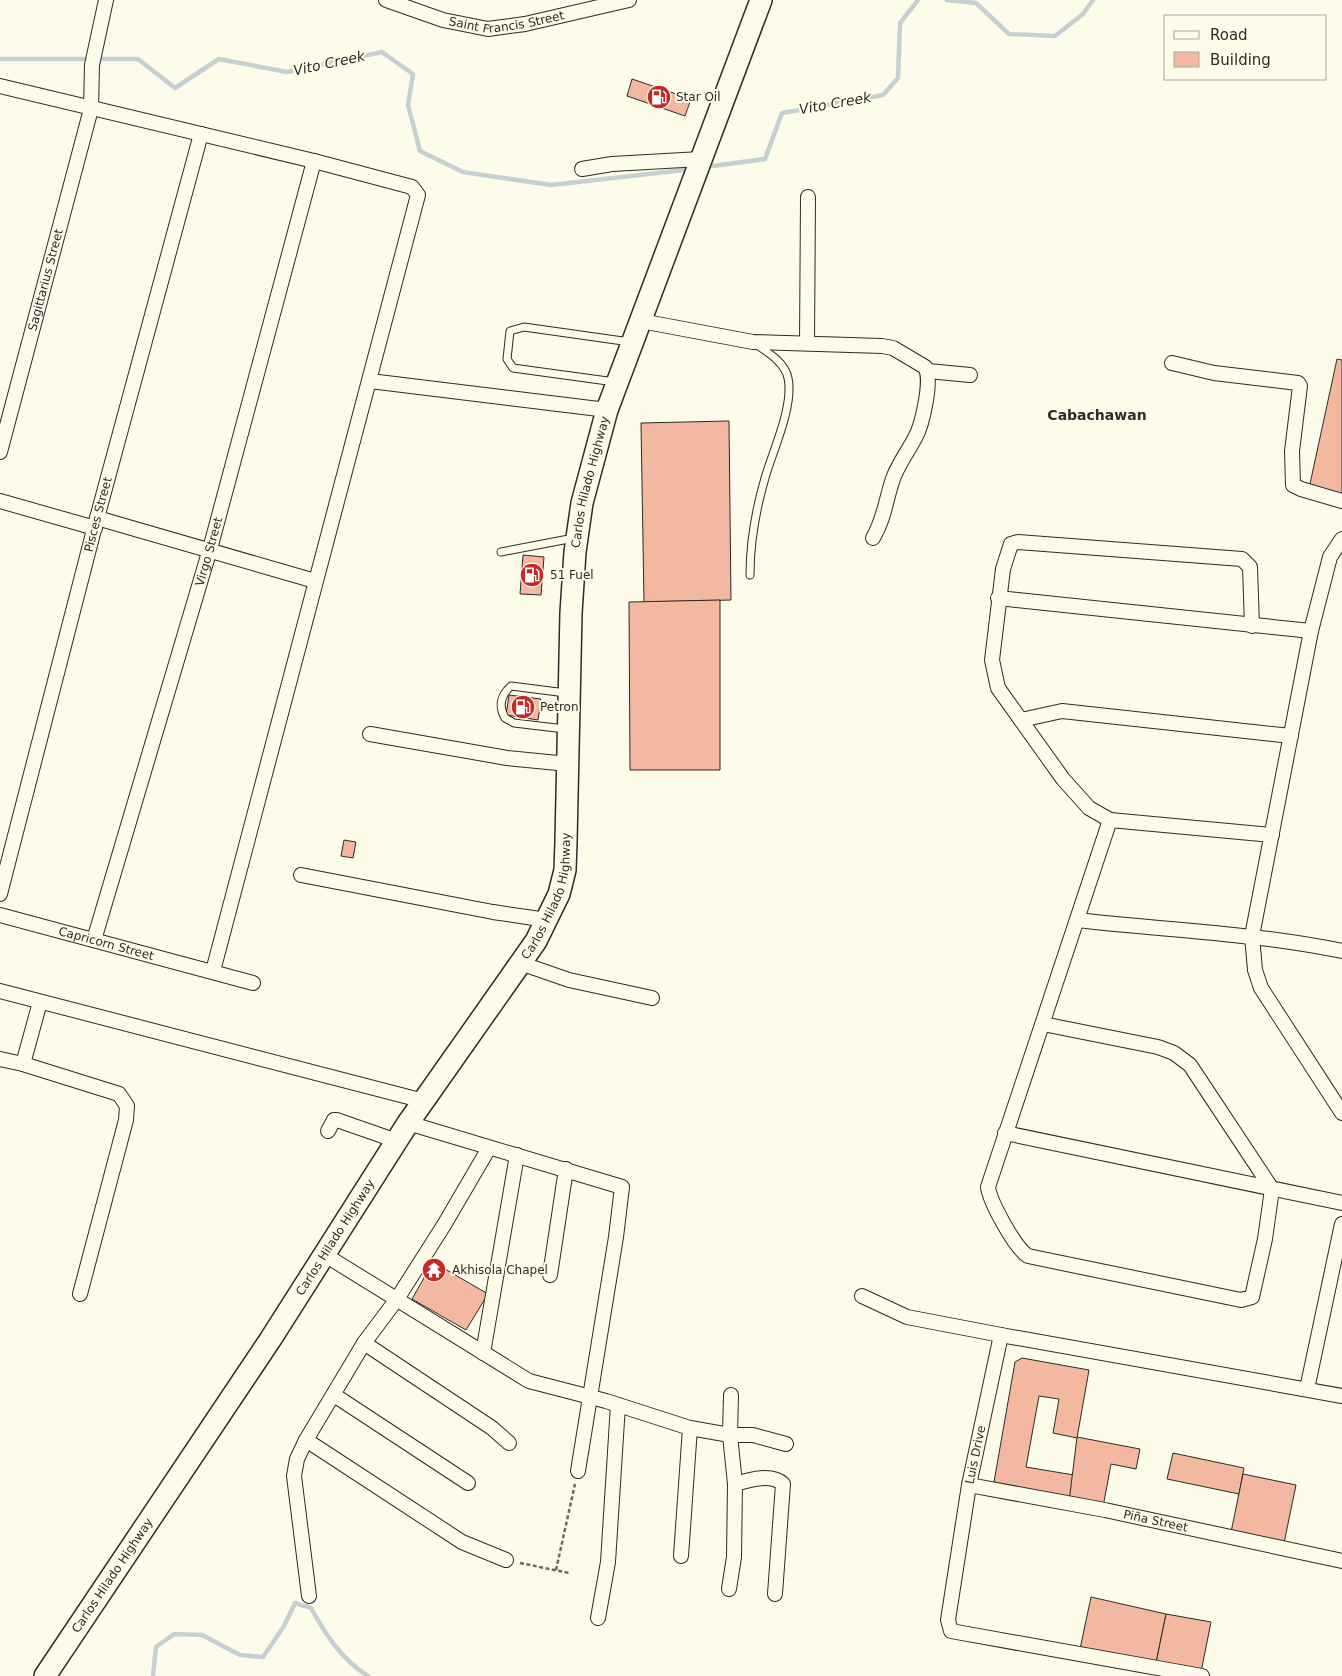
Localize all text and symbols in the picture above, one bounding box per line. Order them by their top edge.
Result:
street label: Saint Francis Street [448,8,566,36]
legend [1164,15,1327,80]
text: Road [1210,26,1248,44]
water label: Vito Creek [292,47,367,78]
text: Building [1210,51,1271,69]
fuel station icon: Star Oil [646,84,672,110]
water label: Vito Creek [798,89,873,117]
place label: Star Oil [676,90,721,104]
street label: Sagittarius Street [25,227,66,333]
district label: Cabachawan [1047,407,1147,423]
street label: Carlos Hilado Highway [569,414,612,549]
street label: Pisces Street [82,475,115,554]
street label: Virgo Street [192,515,225,588]
fuel station icon: 51 Fuel [519,562,545,588]
place label: 51 Fuel [550,568,594,582]
fuel station icon: Petron [510,694,536,720]
place label: Petron [540,700,579,714]
street label: Carlos Hilado Highway [518,832,573,962]
street label: Capricorn Street [57,924,156,963]
street label: Carlos Hilado Highway [293,1177,377,1298]
temple icon: Akhisola Chapel [421,1257,447,1283]
place label: Akhisola Chapel [452,1263,548,1277]
street label: Luis Drive [962,1424,989,1485]
street label: Piña Street [1122,1507,1189,1535]
street label: Carlos Hilado Highway [69,1515,156,1636]

